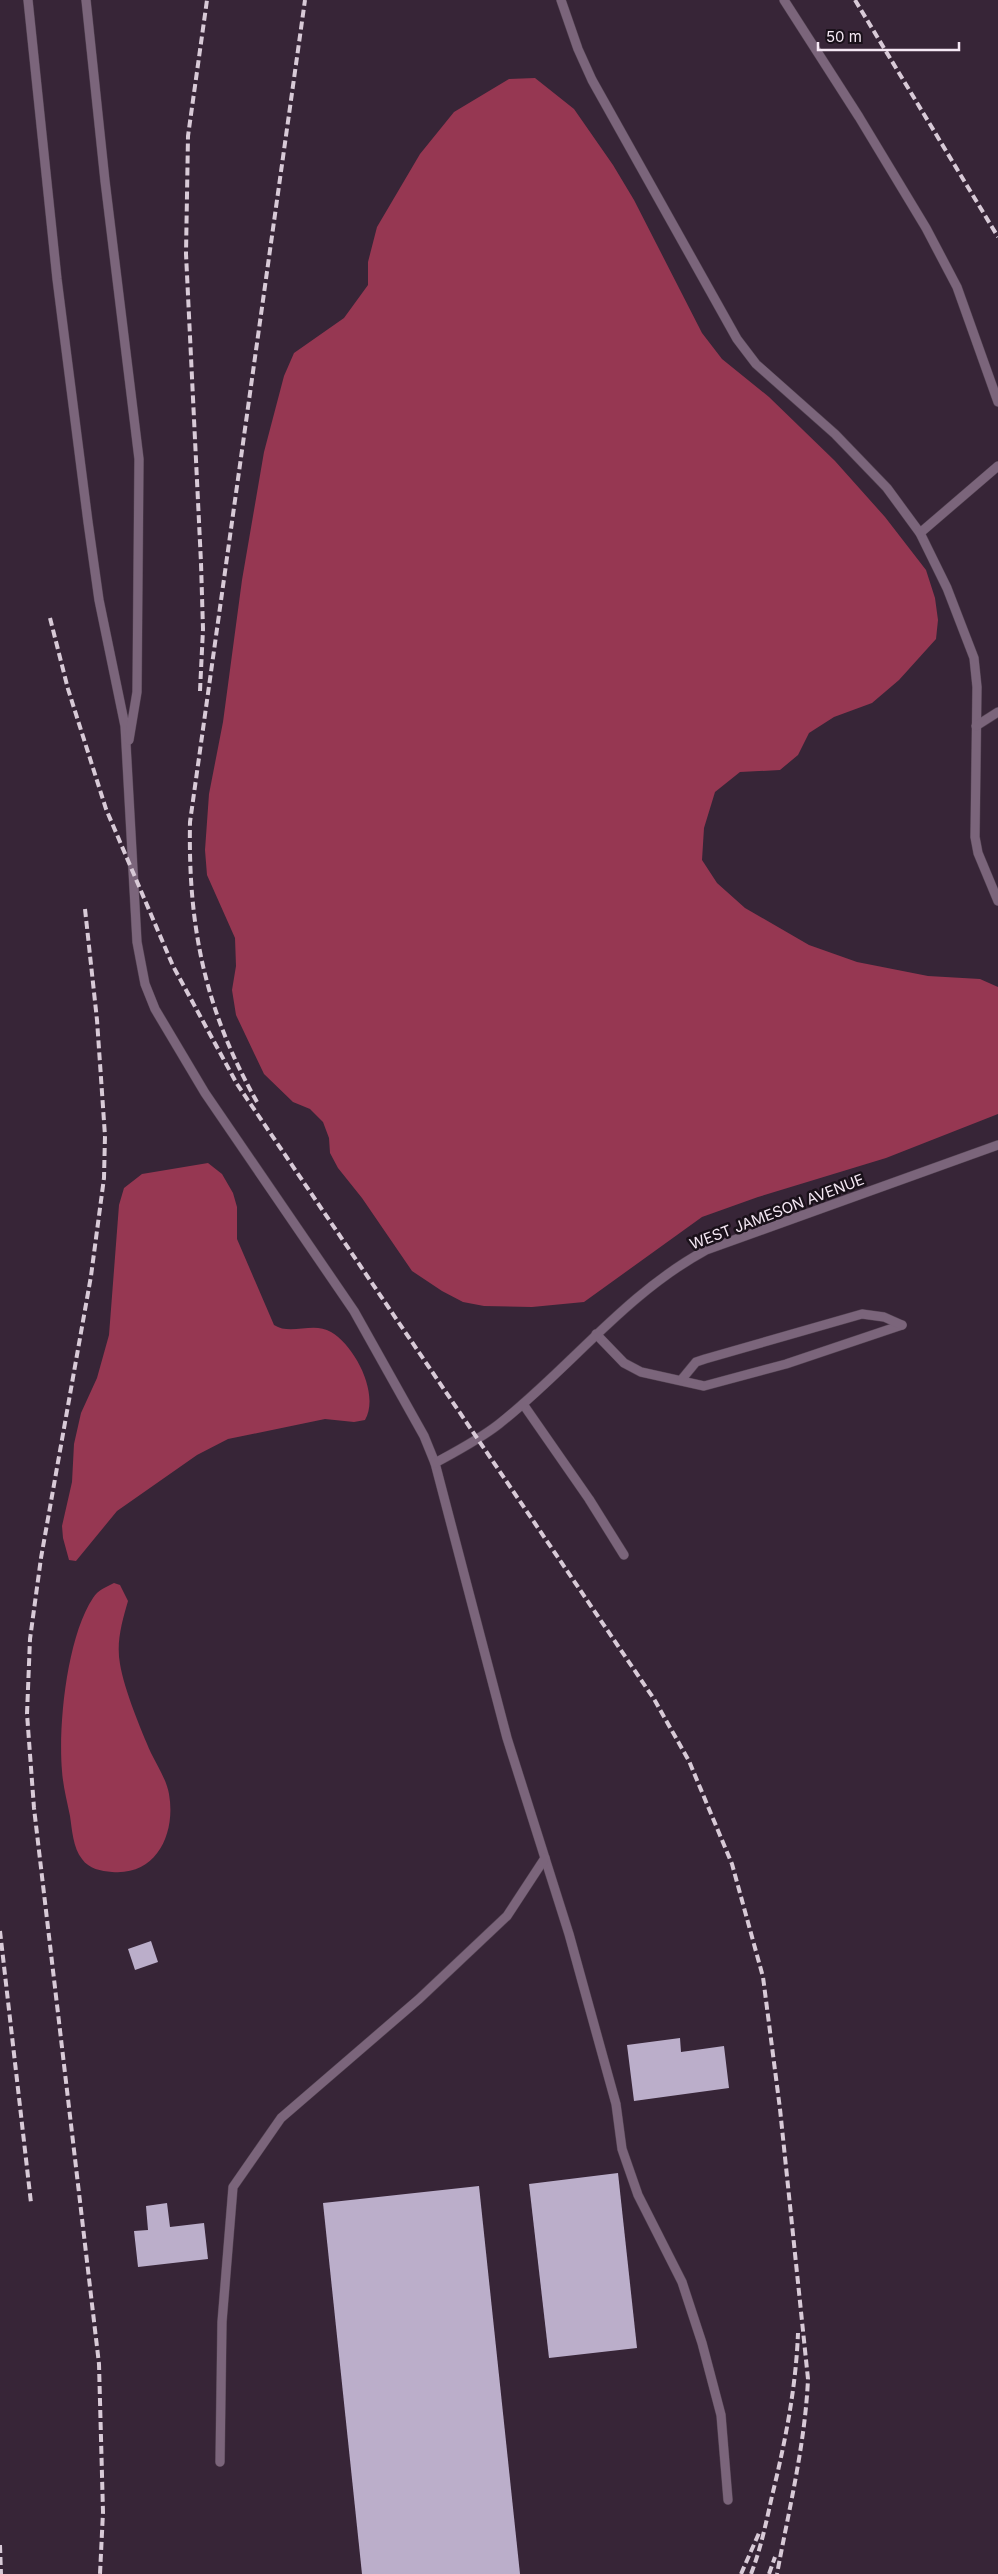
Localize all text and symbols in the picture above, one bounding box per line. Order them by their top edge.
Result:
scale bar [818,20,959,52]
text: 50 m [826,27,862,46]
street label: WEST JAMESON AVENUE [687,1169,867,1254]

